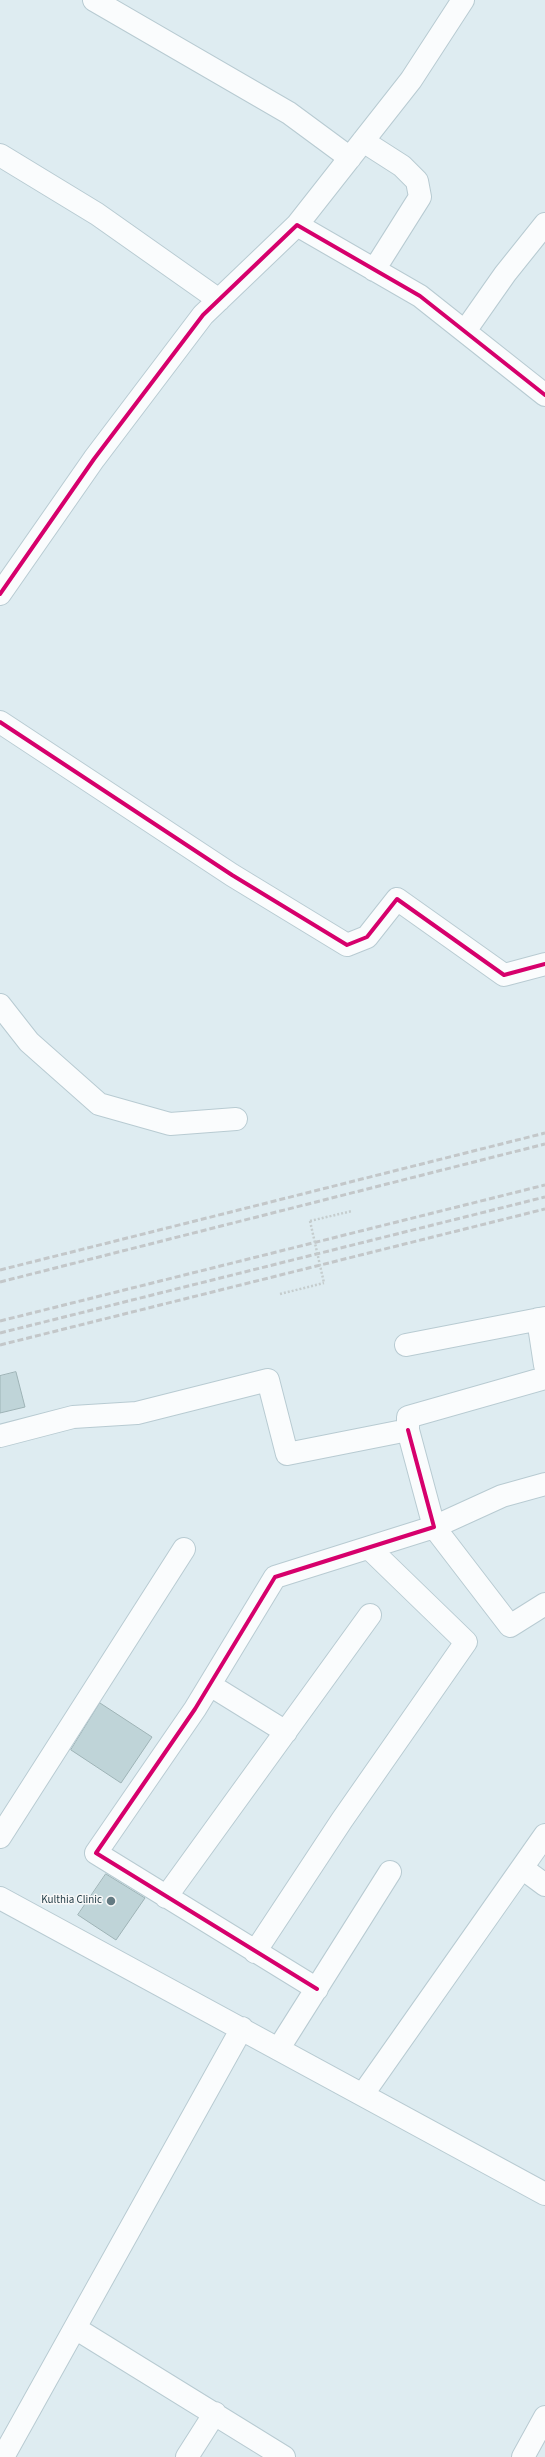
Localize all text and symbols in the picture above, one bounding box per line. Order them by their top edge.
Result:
place label: Kulthia Clinic [41,1894,102,1908]
marker: Kulthia Clinic [105,1895,117,1907]

